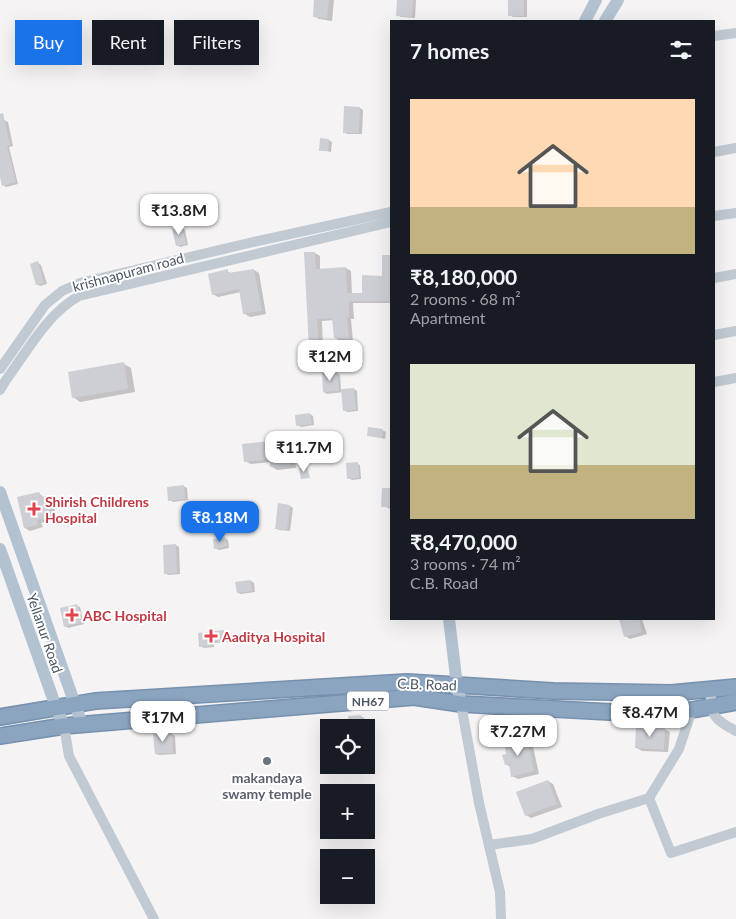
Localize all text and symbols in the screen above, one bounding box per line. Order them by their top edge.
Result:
chip: Buy [15,20,82,65]
chip: Rent [92,20,164,65]
chip: Filters [174,20,259,65]
icon: filters [667,36,695,64]
text: 7 homes [410,38,489,63]
icon: home [508,131,598,221]
pin: ₹13.8M [138,194,220,236]
text: ₹13.8M [151,200,207,219]
street label: krishnapuram road [71,249,185,295]
text: ₹8,180,000 [410,264,517,289]
text: 2 rooms · 68 m² [410,289,521,308]
text: Apartment [410,308,485,327]
pin: ₹12M [300,340,360,382]
text: ₹12M [309,346,351,365]
icon: home [508,396,598,486]
pin: ₹11.7M [263,430,345,473]
text: ₹11.7M [276,437,332,456]
place label: Shirish Childrens Hospital [45,493,149,526]
pin: ₹8.18M [179,500,261,543]
marker: Shirish Childrens Hospital [27,502,41,516]
text: ₹8.18M [192,507,248,526]
text: ₹8,470,000 [410,529,517,554]
text: 3 rooms · 74 m² [410,554,521,573]
text: C.B. Road [410,573,478,592]
street label: Yellanur Road [23,591,67,675]
place label: ABC Hospital [82,607,167,624]
marker: ABC Hospital [65,608,79,622]
place label: Aaditya Hospital [221,628,325,645]
marker: Aaditya Hospital [204,629,218,643]
street label: C.B. Road [397,674,457,694]
road number: NH67 [347,691,389,710]
pin: ₹8.47M [609,696,691,738]
pin: ₹17M [133,700,193,743]
text: ₹8.47M [622,702,678,721]
text: ₹17M [142,707,184,726]
pin: ₹7.27M [477,714,559,757]
map controls [320,719,375,904]
button: locate [320,719,375,774]
text: ₹7.27M [490,721,546,740]
marker: makandaya swamy temple [261,755,273,767]
place label: makandaya swamy temple [222,769,312,802]
button: + [320,784,375,839]
button: − [320,849,375,904]

